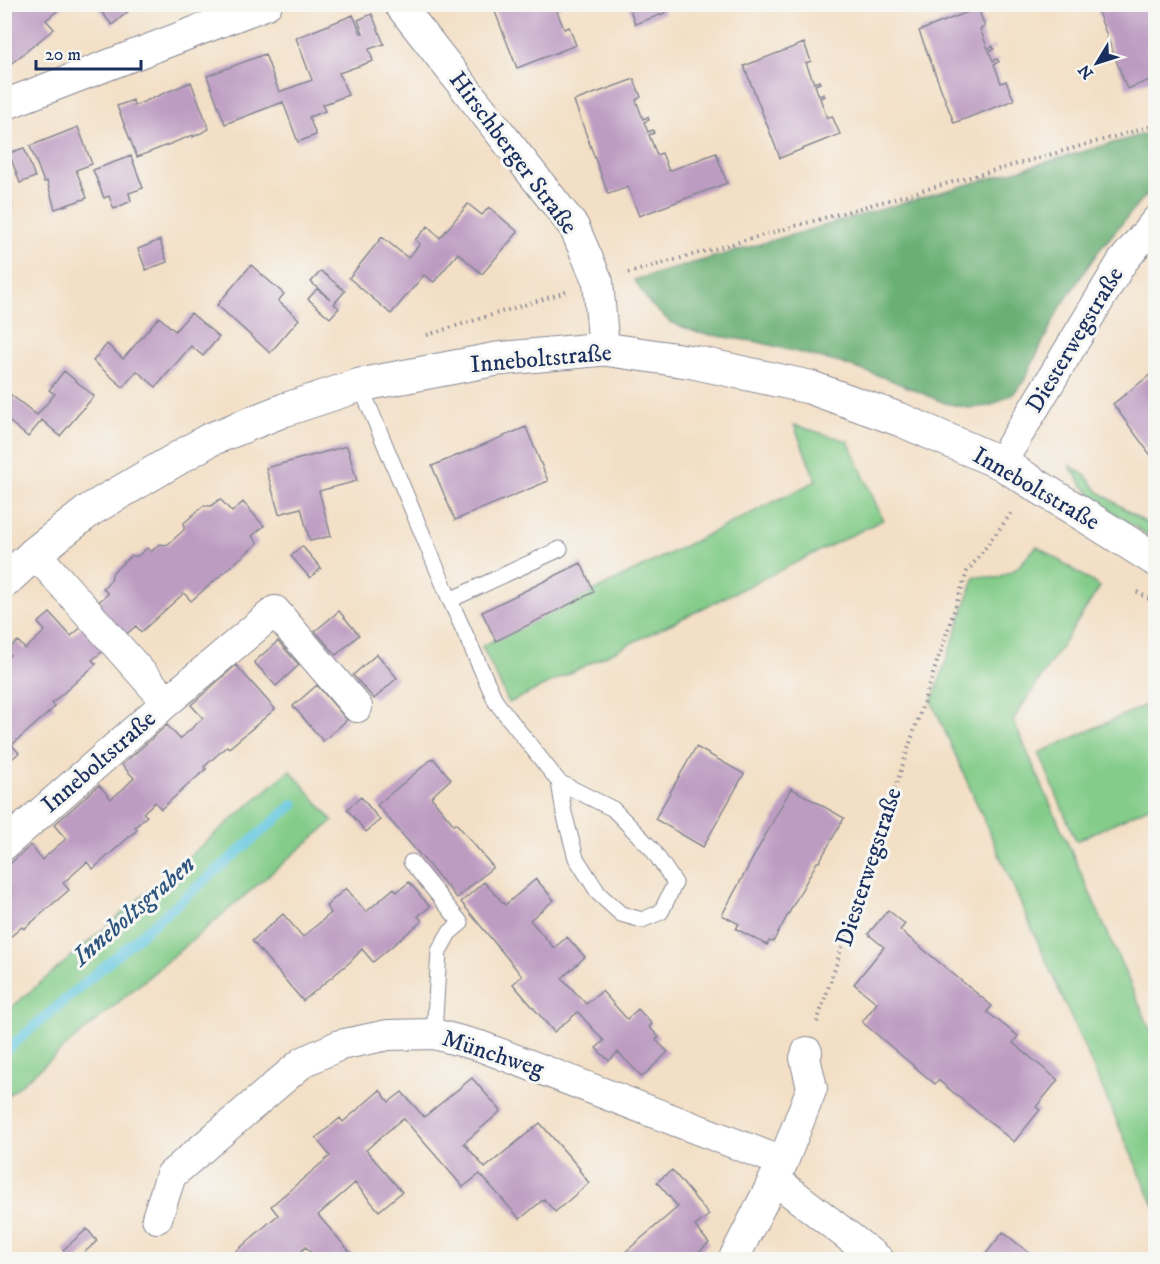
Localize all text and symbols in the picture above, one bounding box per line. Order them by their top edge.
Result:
scale bar [36,33,141,71]
north arrow [1067,33,1127,93]
text: 20 m [45,44,81,66]
text: N [1074,60,1098,83]
street label: Hirschberger Straße [442,66,584,240]
street label: Diesterwegstraße [1020,261,1130,418]
street label: Inneboltstraße [469,338,613,380]
street label: Inneboltstraße [967,441,1105,537]
street label: Inneboltstraße [36,704,162,820]
street label: Diesterwegstraße [829,784,909,950]
water label: Inneboltsgraben [64,848,202,975]
street label: Münchweg [438,1023,548,1085]

